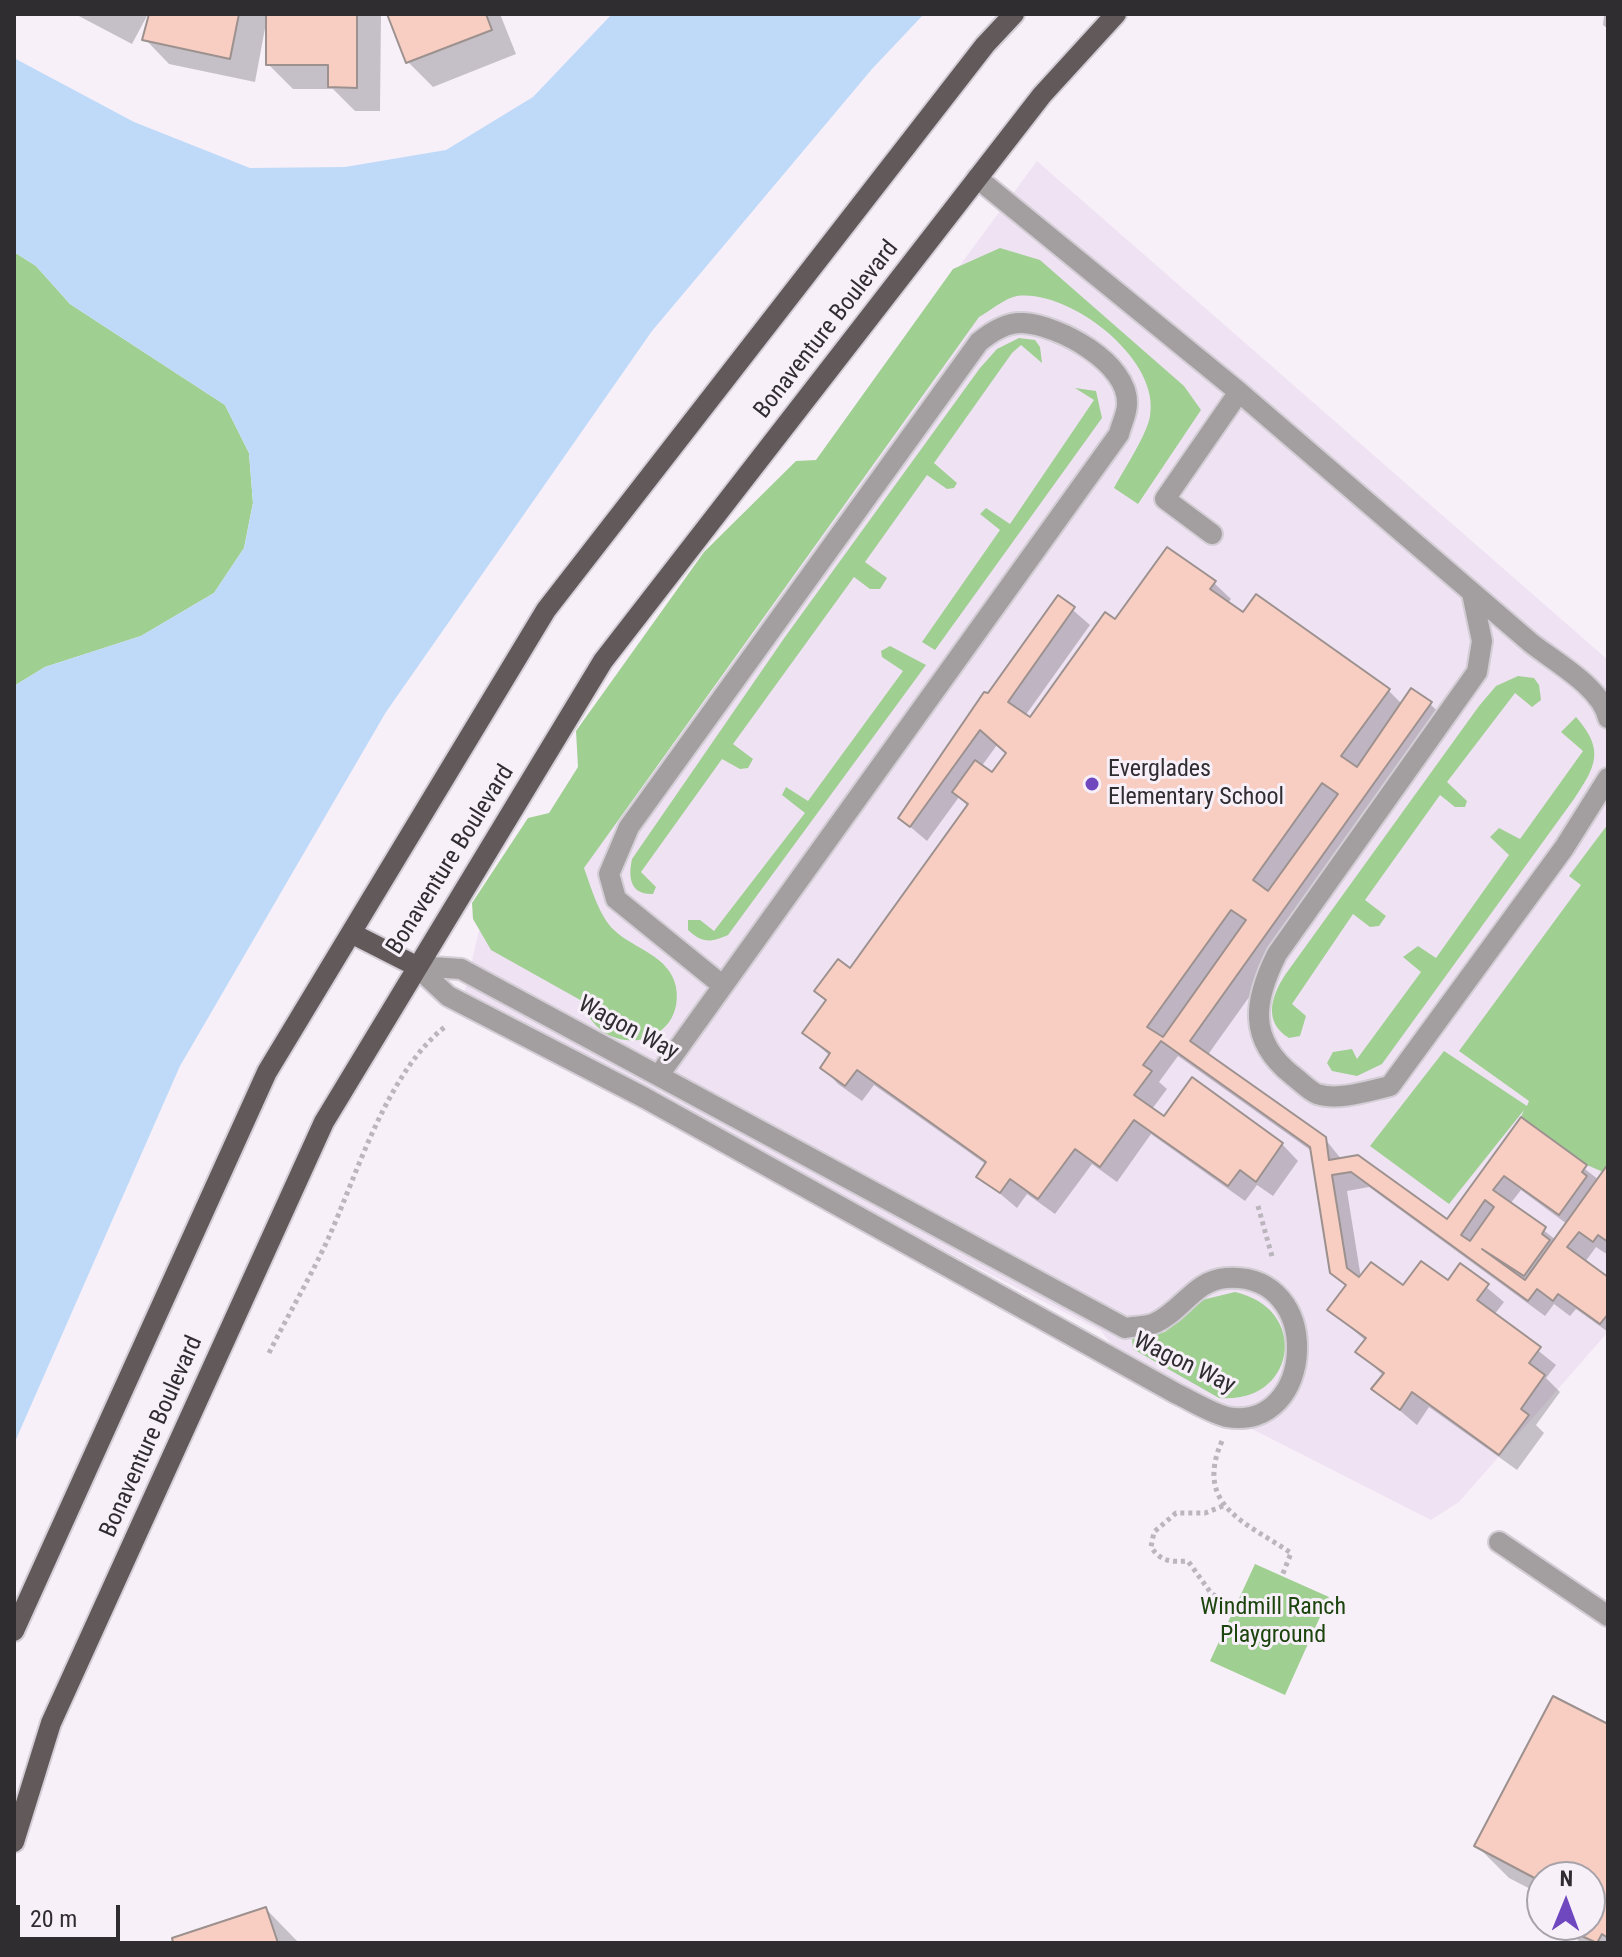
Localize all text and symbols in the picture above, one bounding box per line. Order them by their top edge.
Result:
street label: Bonaventure Boulevard [749,235,905,425]
place label: Everglades Elementary School [1108,756,1284,812]
street label: Bonaventure Boulevard [381,760,521,960]
marker: Everglades Elementary School [1083,775,1101,793]
street label: Wagon Way [573,991,683,1067]
street label: Wagon Way [1128,1327,1240,1401]
street label: Bonaventure Boulevard [95,1332,209,1542]
park label: Windmill Ranch Playground [1200,1594,1346,1650]
north arrow [1526,1861,1606,1941]
text: N [1559,1866,1573,1891]
scale bar [20,1889,124,1939]
text: 20 m [30,1905,77,1933]

